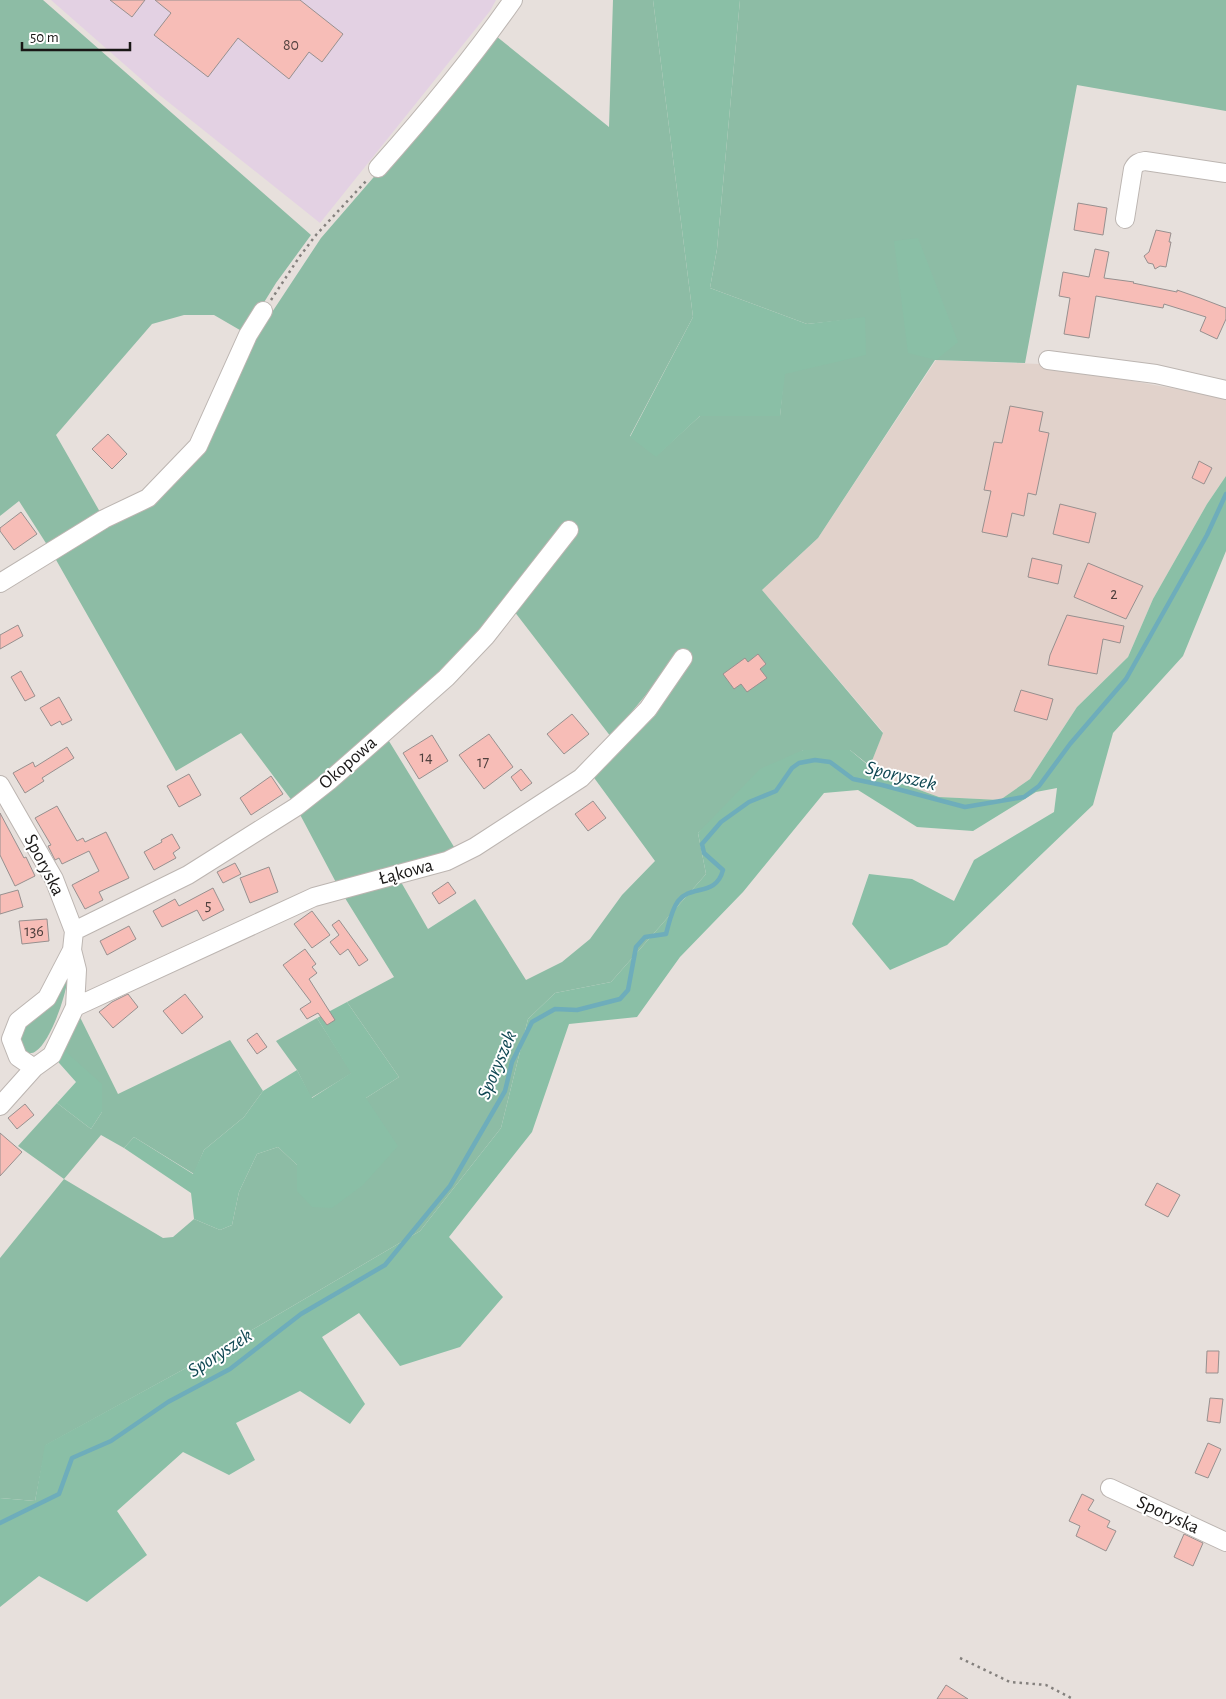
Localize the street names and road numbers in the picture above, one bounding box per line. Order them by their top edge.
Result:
street label: Okopowa [315,733,381,793]
street label: Sporyska [20,831,68,899]
street label: Łąkowa [377,856,436,888]
street label: Sporyska [1134,1492,1202,1538]

